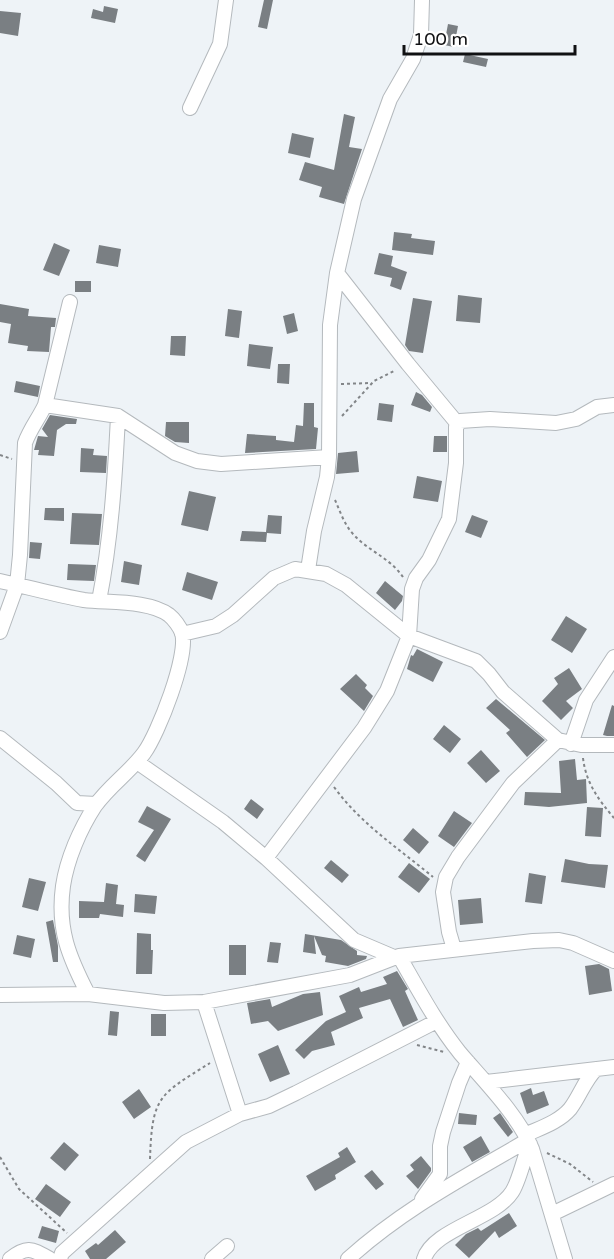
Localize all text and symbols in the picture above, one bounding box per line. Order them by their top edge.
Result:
scale bar [404,18,575,56]
text: 100 m [413,28,468,50]

